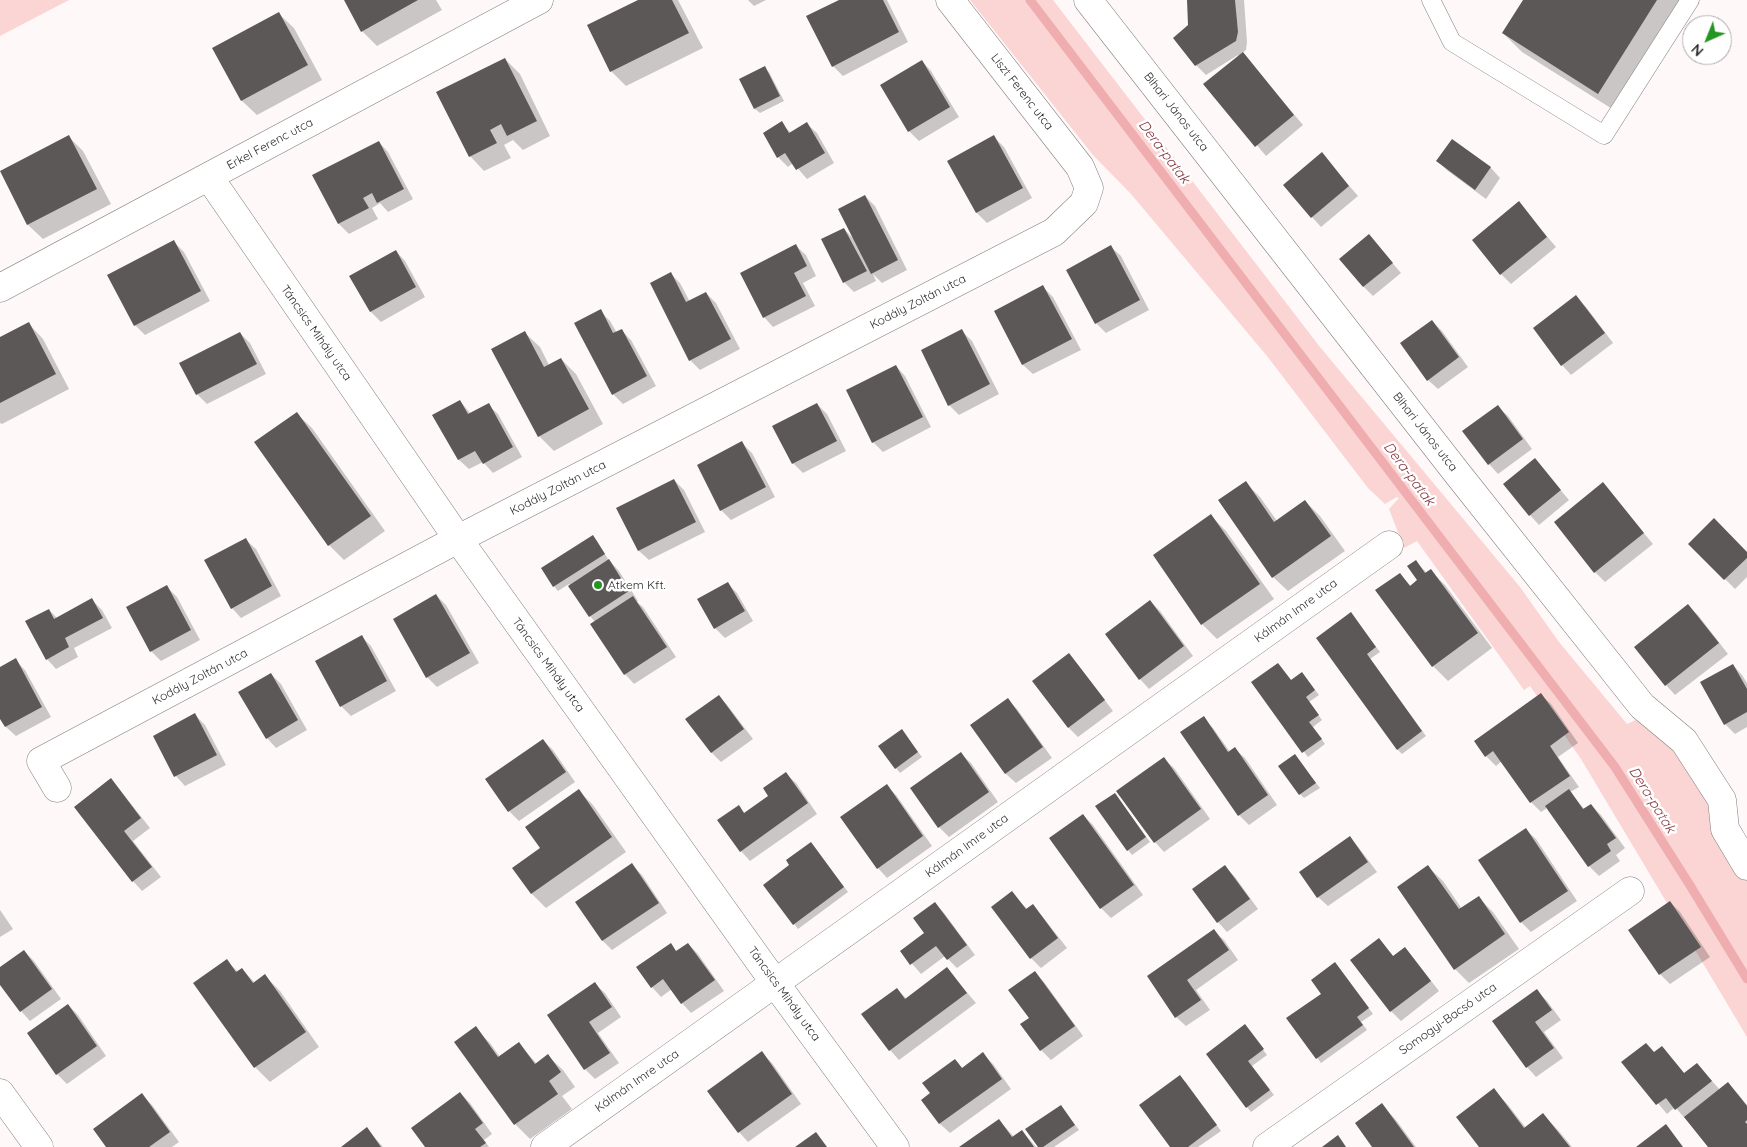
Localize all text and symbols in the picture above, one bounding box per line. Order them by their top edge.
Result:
north arrow [1682,15,1732,65]
text: N [1687,40,1707,60]
street label: Liszt Ferenc utca [988,51,1056,133]
street label: Bihari János utca [1141,70,1211,154]
street label: Erkel Ferenc utca [224,115,316,173]
water label: Dera-patak [1135,117,1193,187]
street label: Kodály Zoltán utca [868,272,968,332]
street label: Táncsics Mihály utca [278,282,354,384]
street label: Bihari János utca [1390,390,1460,474]
water label: Dera-patak [1380,439,1438,509]
street label: Kodály Zoltán utca [508,458,608,518]
street label: Kálmán Imre utca [1252,576,1340,646]
place label: Atkem Kft. [608,578,666,592]
marker: Atkem Kft. [592,579,604,591]
street label: Táncsics Mihály utca [509,615,587,715]
street label: Kodály Zoltán utca [150,646,250,708]
water label: Dera-patak [1625,764,1679,836]
street label: Kálmán Imre utca [923,811,1011,881]
street label: Táncsics Mihály utca [745,944,823,1044]
street label: Somogyi-Bacsó utca [1397,980,1499,1058]
street label: Kálmán Imre utca [592,1047,682,1115]

